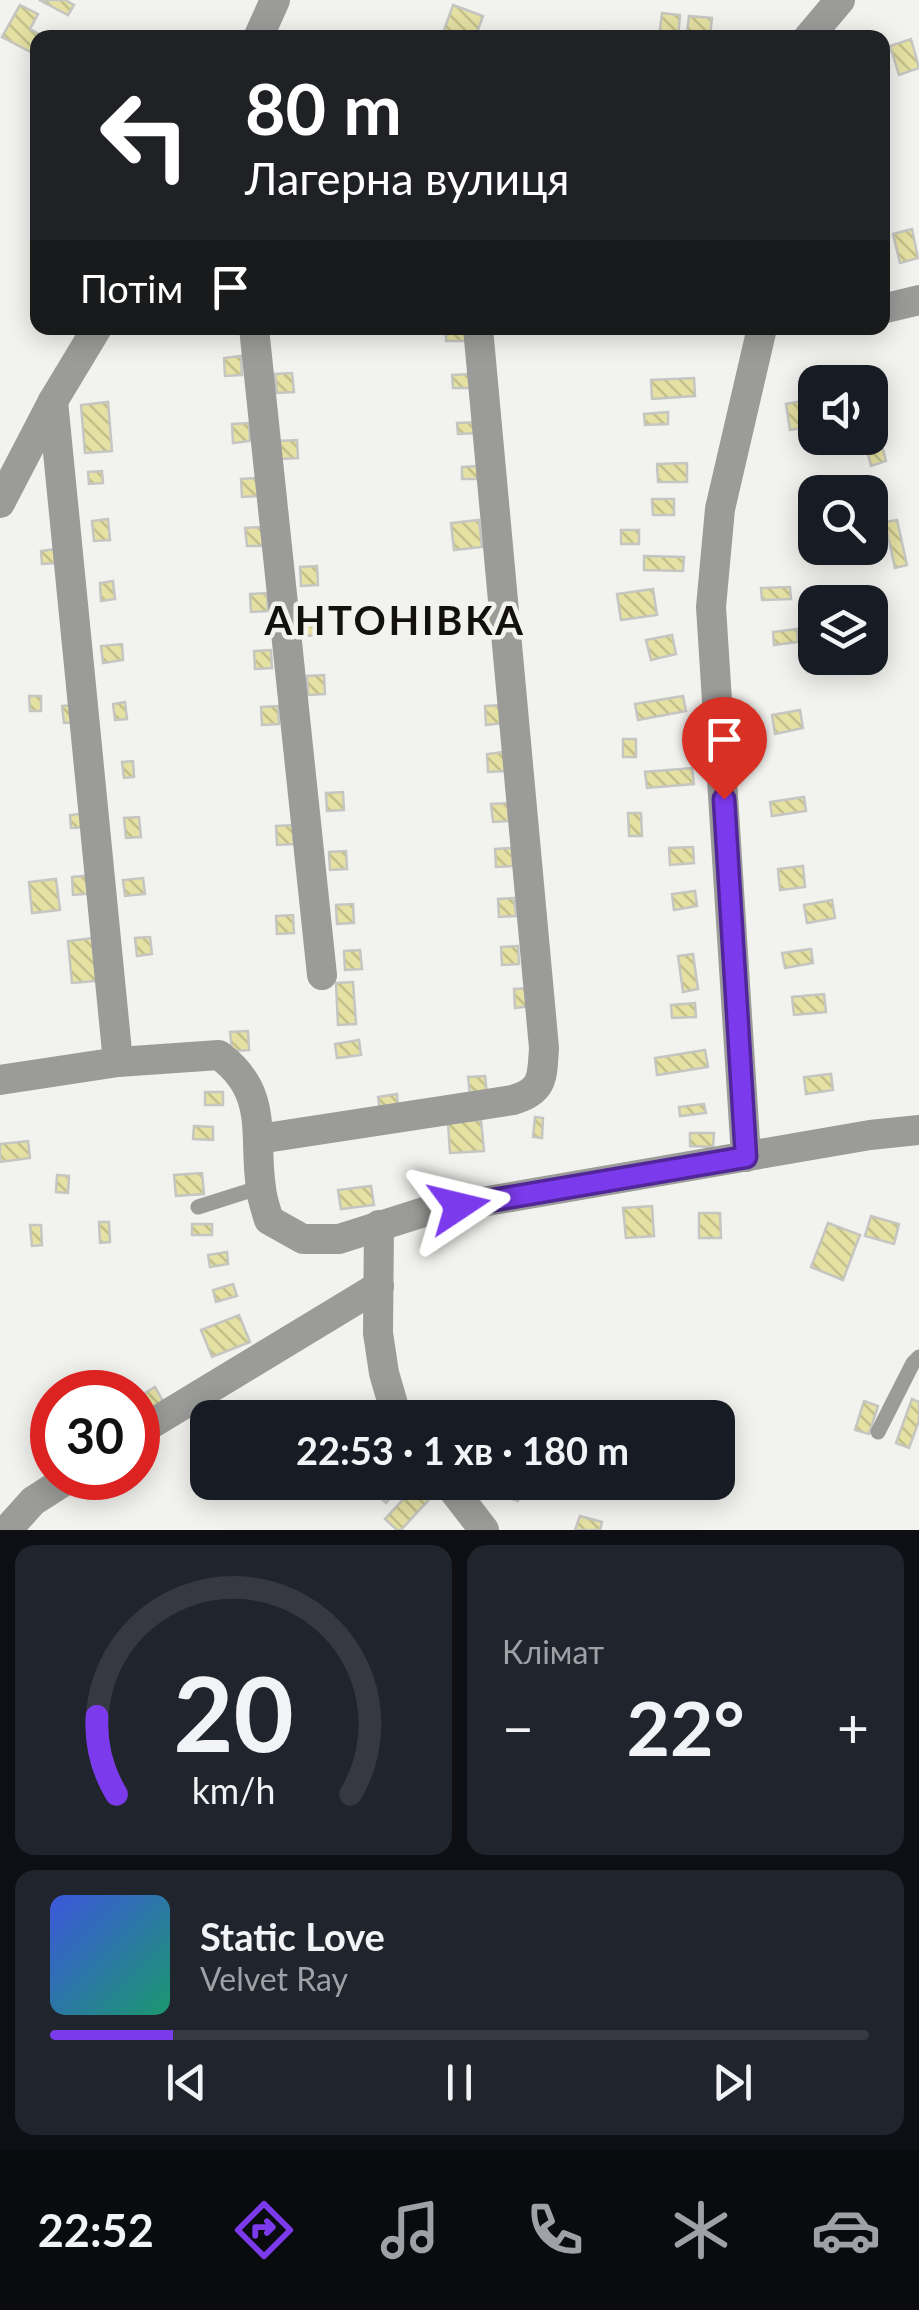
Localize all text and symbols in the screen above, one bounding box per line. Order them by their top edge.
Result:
text: 80 m [245,66,402,150]
icon: left [80,70,210,200]
text: Лагерна вулиця [245,151,570,205]
icon: arrive [203,260,258,315]
text: Потім [80,265,183,311]
map controls [798,365,888,675]
button: sound [798,365,888,455]
button: search [798,475,888,565]
button: layers [798,585,888,675]
district label: АНТОНІВКА [264,596,525,644]
pin [682,697,767,800]
icon: arrive [697,712,752,767]
position arrow [407,1154,511,1258]
speed limit sign: 30 [30,1370,160,1500]
text: 22:53 · 1 хв · 180 m [296,1427,629,1473]
text: Клімат [502,1632,604,1671]
text: 20 [173,1649,294,1774]
text: 22° [626,1682,745,1772]
text: − [502,1694,534,1760]
text: + [837,1694,869,1760]
text: km/h [192,1769,275,1812]
text: Static Love [200,1913,385,1959]
text: Velvet Ray [200,1959,348,1998]
icon: previous [159,2055,214,2110]
icon: pause [432,2055,487,2110]
icon: next [705,2055,760,2110]
icon: directions [229,2195,299,2265]
icon: music [375,2195,445,2265]
icon: phone [520,2195,590,2265]
icon: climate [666,2195,736,2265]
icon: car [811,2195,881,2265]
text: 22:52 [38,2203,154,2257]

